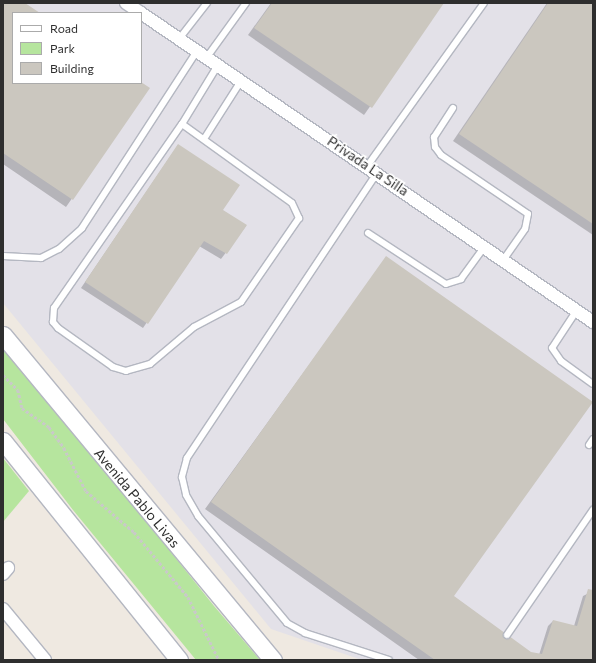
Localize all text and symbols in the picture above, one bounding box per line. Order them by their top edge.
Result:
legend [12,12,142,84]
text: Road [50,21,78,35]
text: Park [50,41,75,55]
text: Building [50,61,94,75]
street label: Privada La Silla [324,133,412,199]
street label: Avenida Pablo Livas [91,445,183,551]

